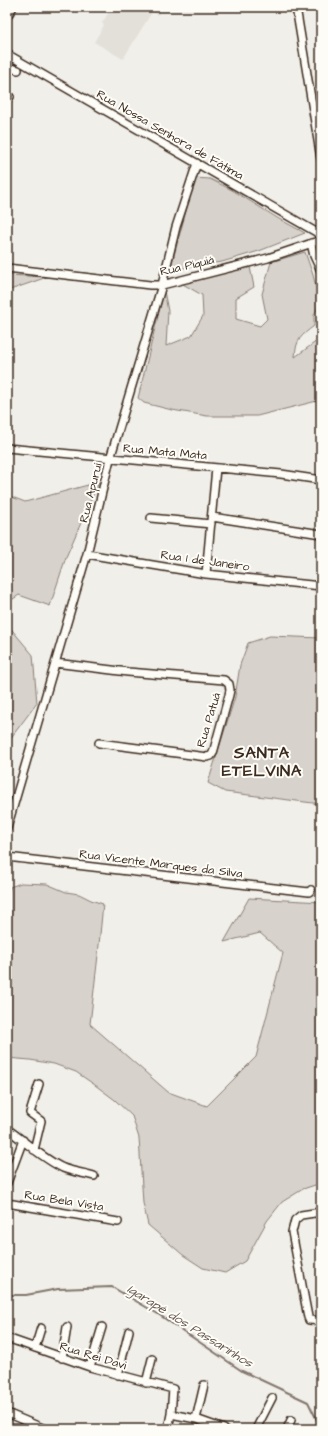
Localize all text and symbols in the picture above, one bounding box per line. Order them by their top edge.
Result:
street label: Rua Nossa Senhora de Fátima [93,86,247,184]
street label: Rua Piquiá [158,252,216,280]
street label: Rua Mata Mata [122,440,208,464]
street label: Rua Apuruí [75,461,107,524]
street label: Rua 1 de Janeiro [160,546,251,576]
street label: Rua Patuá [193,691,225,749]
district label: SANTA ETELVINA [222,742,302,782]
street label: Rua Vicente Marques da Silva [78,846,244,882]
street label: Rua Bela Vista [23,1186,105,1216]
water label: Igarapé dos Passarinhos [123,1280,257,1374]
street label: Rua Rei Davi [57,1338,129,1374]

